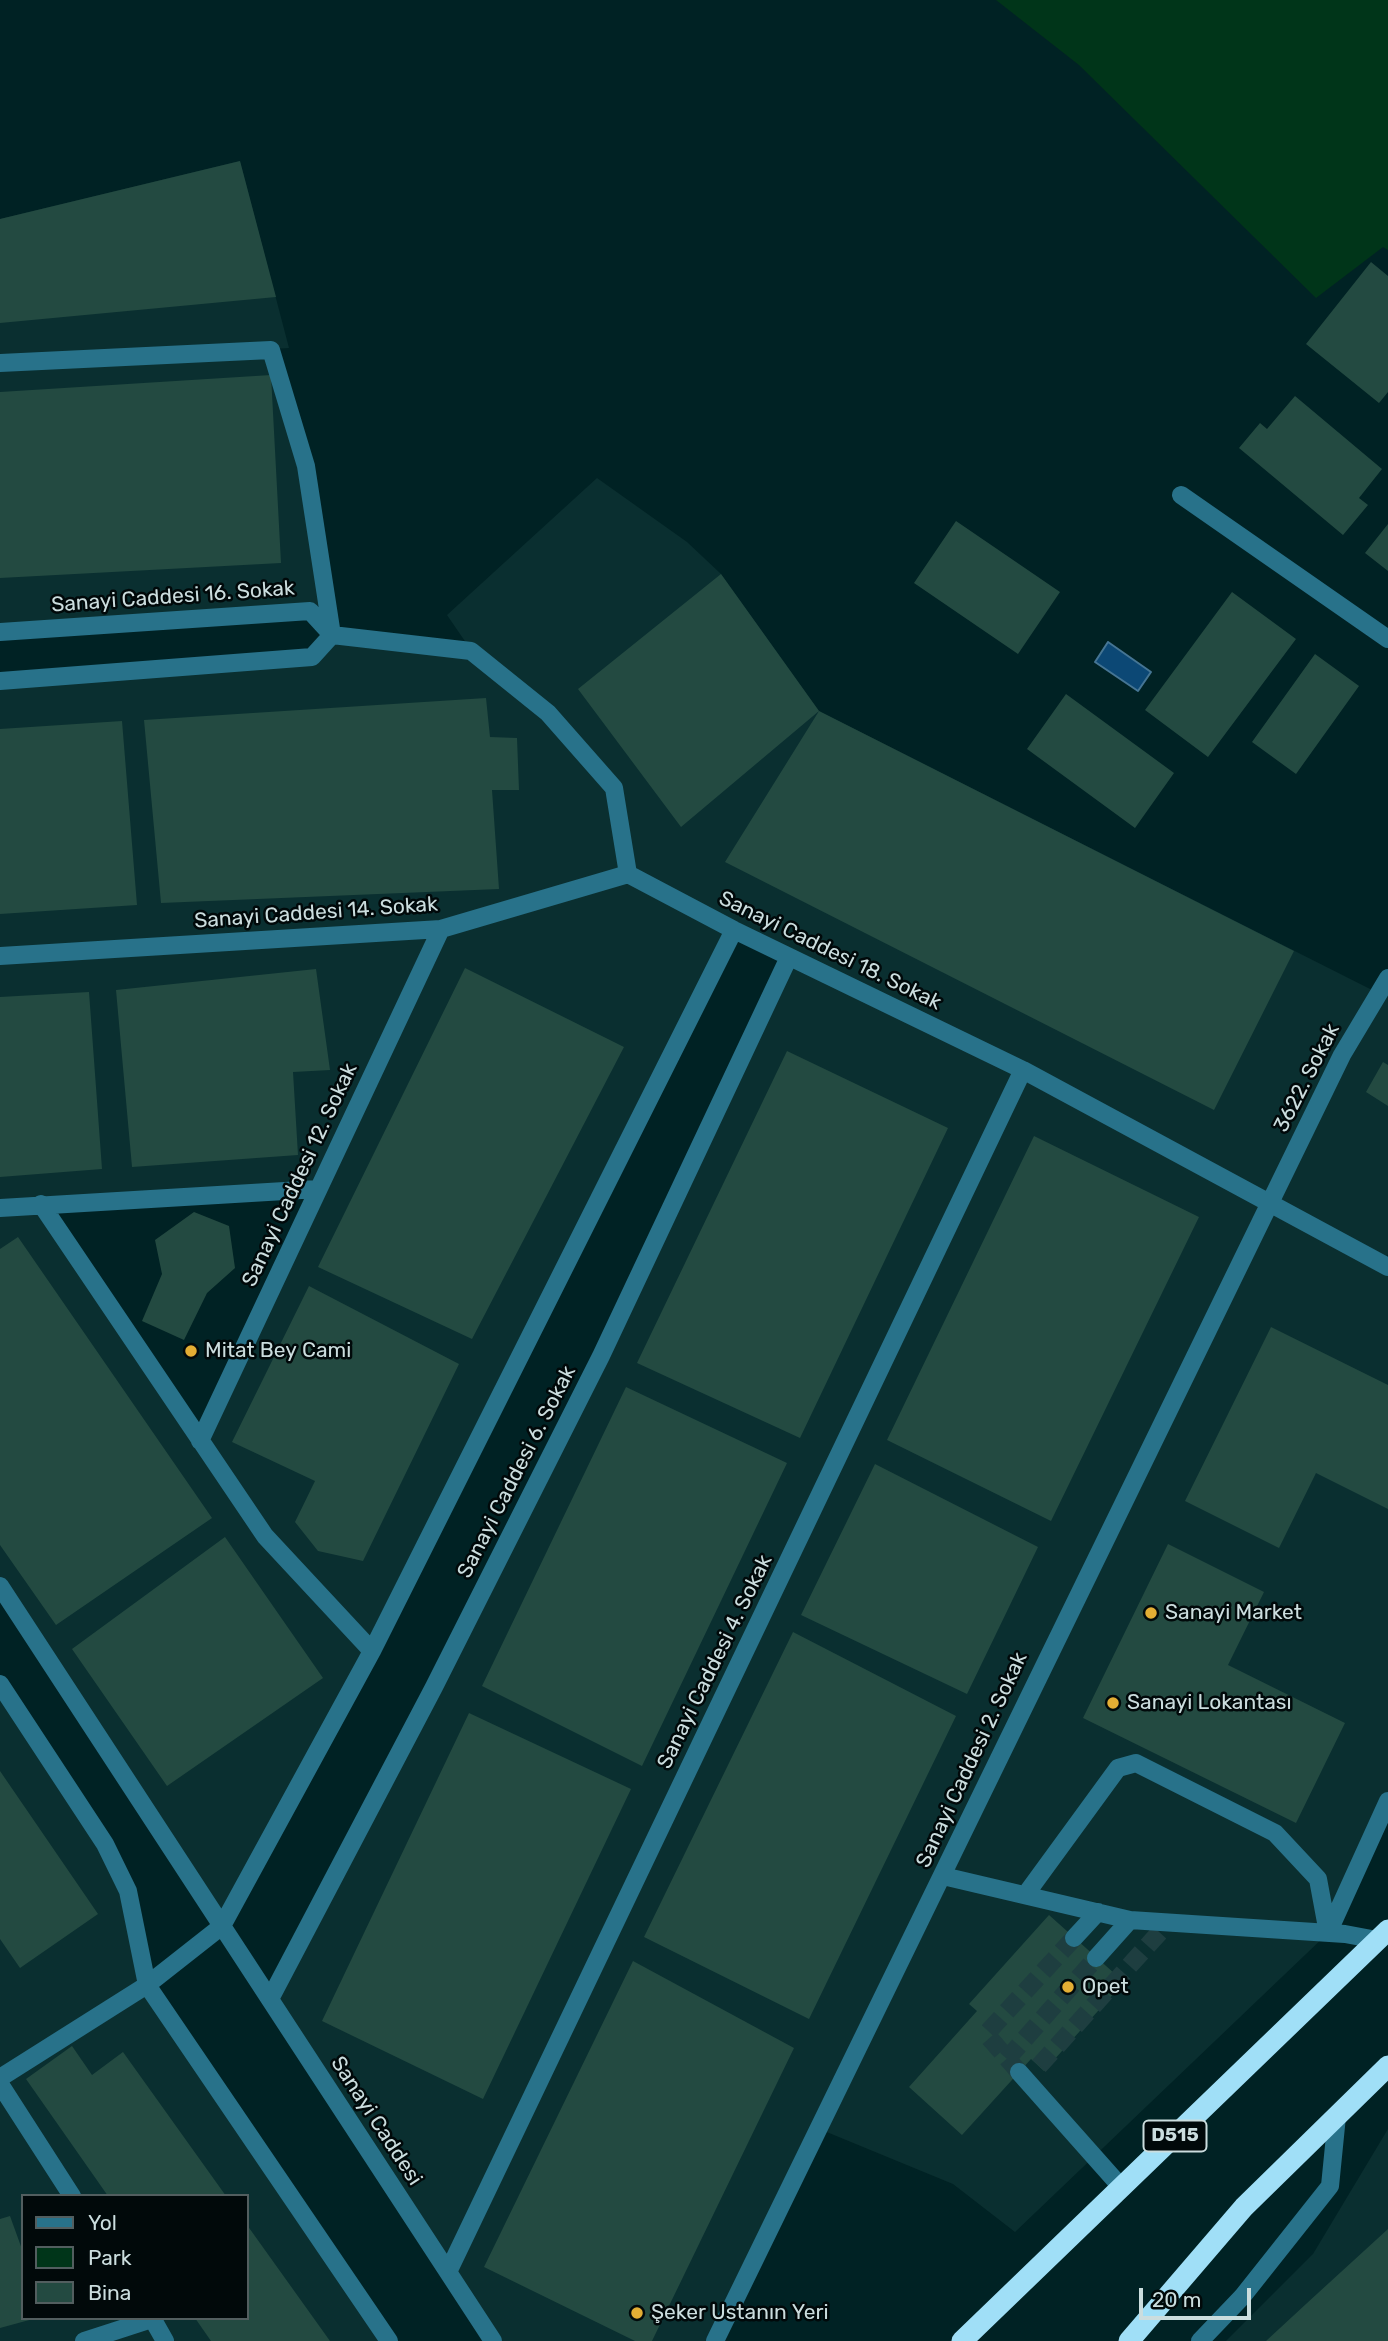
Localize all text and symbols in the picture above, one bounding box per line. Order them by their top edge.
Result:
street label: Sanayi Caddesi 16. Sokak [50,576,296,618]
street label: Sanayi Caddesi 18. Sokak [715,886,945,1016]
street label: Sanayi Caddesi 14. Sokak [193,892,439,934]
street label: 3622. Sokak [1269,1019,1345,1137]
street label: Sanayi Caddesi 12. Sokak [237,1059,363,1291]
place label: Mitat Bey Cami [205,1338,351,1364]
marker: Mitat Bey Cami [183,1343,199,1359]
street label: Sanayi Caddesi 6. Sokak [452,1362,582,1582]
street label: Sanayi Caddesi 4. Sokak [652,1551,778,1773]
place label: Sanayi Market [1165,1600,1302,1626]
marker: Sanayi Market [1143,1605,1159,1621]
street label: Sanayi Caddesi 2. Sokak [911,1648,1033,1872]
place label: Sanayi Lokantası [1127,1690,1292,1716]
marker: Sanayi Lokantası [1105,1695,1121,1711]
place label: Opet [1082,1974,1129,2000]
marker: Opet [1060,1979,1076,1995]
street label: Sanayi Caddesi [325,2052,427,2190]
road number: D515 [1144,2120,1206,2152]
legend [21,2194,248,2320]
text: Yol [88,2210,117,2235]
text: Park [88,2245,132,2270]
scale bar [1143,2274,1255,2318]
text: Bina [88,2280,131,2305]
text: 20 m [1152,2287,1201,2312]
place label: Şeker Ustanın Yeri [651,2300,828,2326]
marker: Şeker Ustanın Yeri [629,2305,645,2321]

